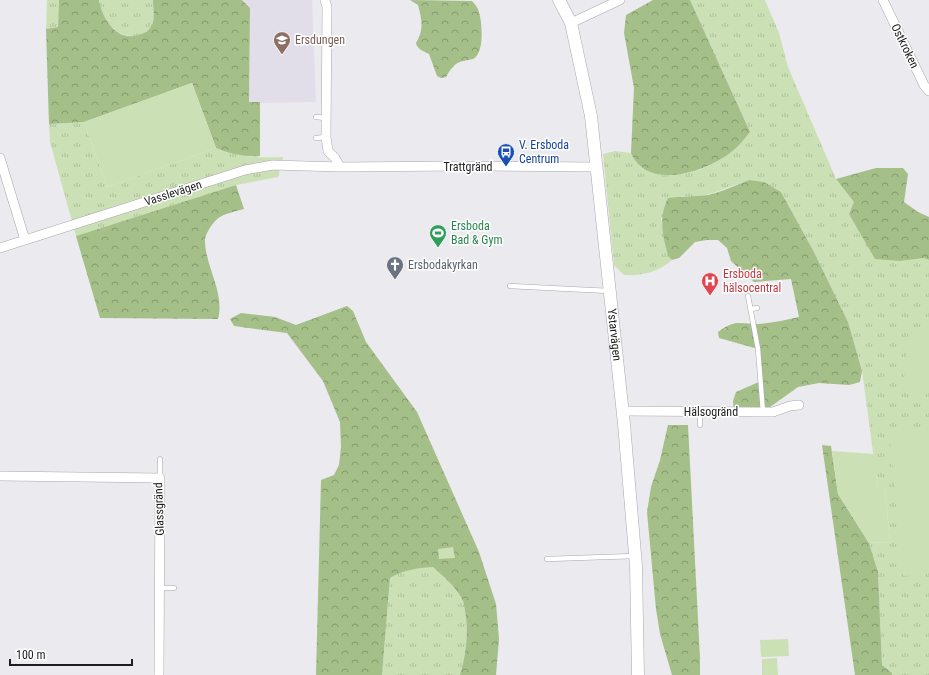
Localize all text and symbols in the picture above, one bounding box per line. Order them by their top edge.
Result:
street label: Ostkroken [888,21,922,71]
school or university icon: Ersdungen [272,30,292,55]
place label: Ersdungen [295,33,345,47]
place label: V. Ersboda Centrum [519,138,569,166]
bus stop icon: V. Ersboda Centrum [496,142,516,167]
street label: Trattgränd [444,160,493,174]
street label: Vasslevägen [142,177,204,209]
place label: Ersboda Bad & Gym [451,219,502,247]
sports icon: Ersboda Bad & Gym [428,223,448,248]
church icon: Ersbodakyrkan [385,255,405,280]
place label: Ersbodakyrkan [408,258,478,272]
place label: Ersboda hälsocentral [723,267,781,295]
hospital icon: Ersboda hälsocentral [700,271,720,296]
street label: Ystarvägen [605,308,624,362]
street label: Hälsogränd [684,405,738,419]
street label: Glassgränd [151,482,167,536]
scale bar [10,641,132,667]
text: 100 m [16,648,46,662]

